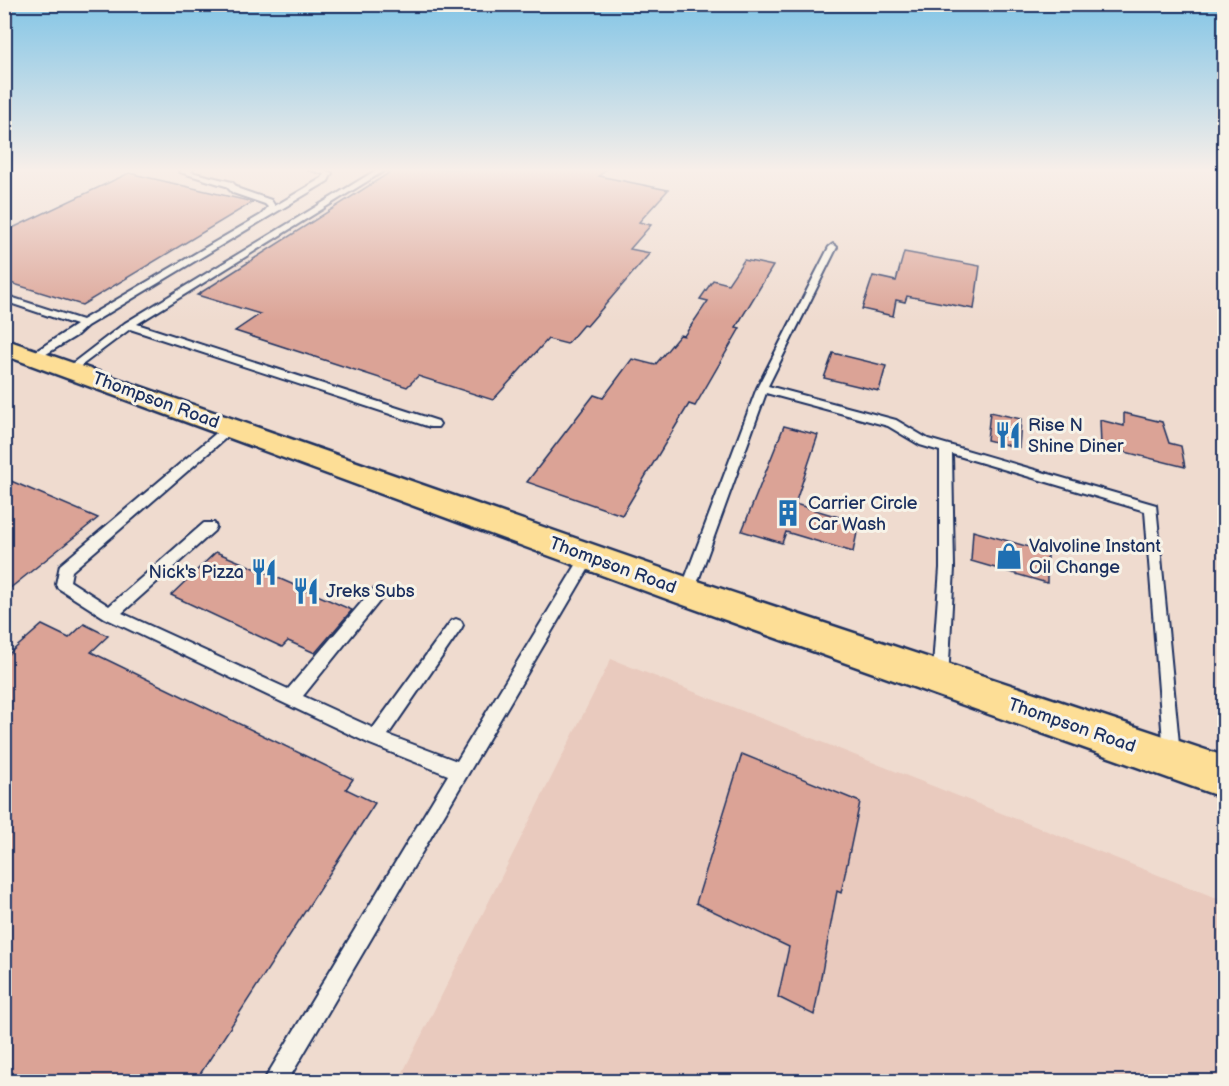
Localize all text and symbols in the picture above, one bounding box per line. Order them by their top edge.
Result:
street label: Thompson Road [90,368,222,433]
place label: Rise N Shine Diner [1028,415,1124,457]
restaurant icon: Rise N Shine Diner [993,420,1023,450]
place label: Carrier Circle Car Wash [808,493,918,535]
building icon: Carrier Circle Car Wash [773,498,803,528]
street label: Thompson Road [547,533,679,598]
place label: Valvoline Instant Oil Change [1029,536,1161,578]
shop icon: Valvoline Instant Oil Change [994,541,1024,571]
restaurant icon: Nick's Pizza [249,557,279,587]
place label: Nick's Pizza [149,562,244,583]
restaurant icon: Jreks Subs [291,576,321,606]
place label: Jreks Subs [326,581,415,602]
street label: Thompson Road [1005,694,1138,757]

